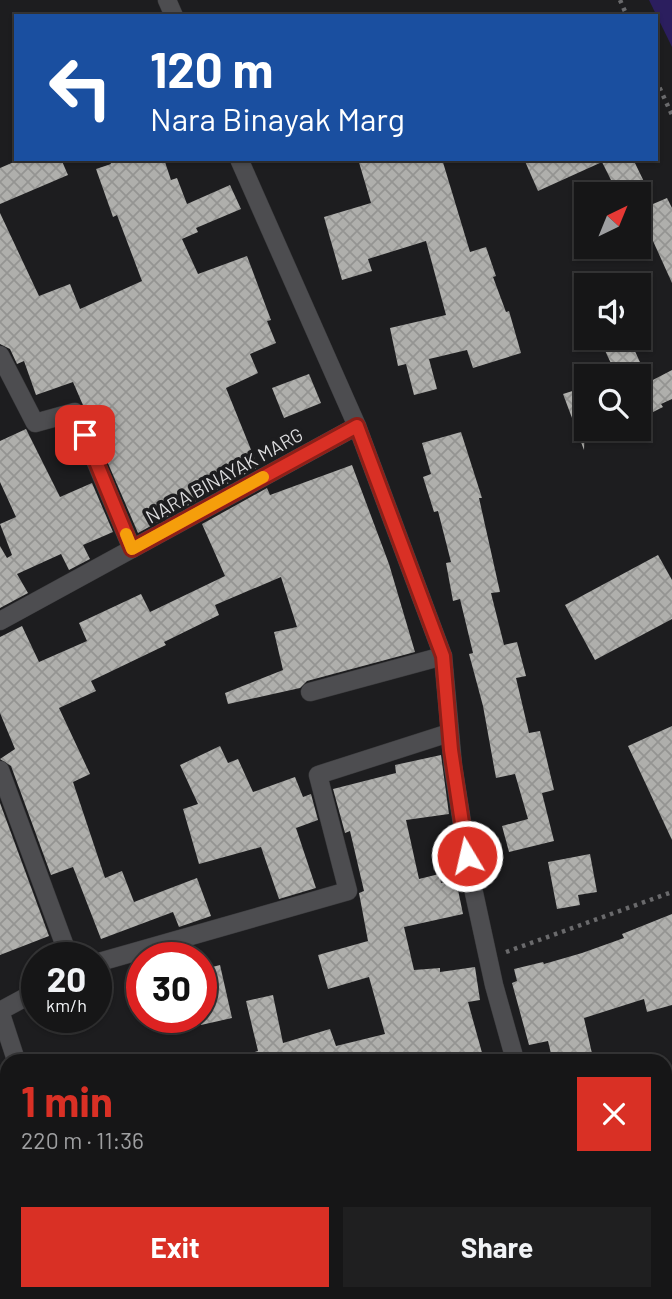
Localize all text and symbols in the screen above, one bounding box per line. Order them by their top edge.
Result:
text: 120 m [150,39,273,98]
icon: left [35,42,126,133]
text: Nara Binayak Marg [150,99,405,137]
north arrow [574,182,651,259]
map controls [574,182,651,441]
button: sound [574,273,651,350]
button: search [574,364,651,441]
pin [55,405,115,465]
icon: arrive [66,416,104,454]
street label: NARA BINAYAK MARG [141,422,307,528]
position arrow [430,819,504,893]
speed limit sign: 30 [126,942,217,1033]
text: 20 [47,957,86,999]
text: km/h [46,994,87,1016]
text: 1 min [21,1075,113,1125]
button: close [577,1077,651,1151]
text: 220 m · 11:36 [21,1126,144,1154]
button: Exit [21,1207,329,1287]
button: Share [343,1207,651,1287]

